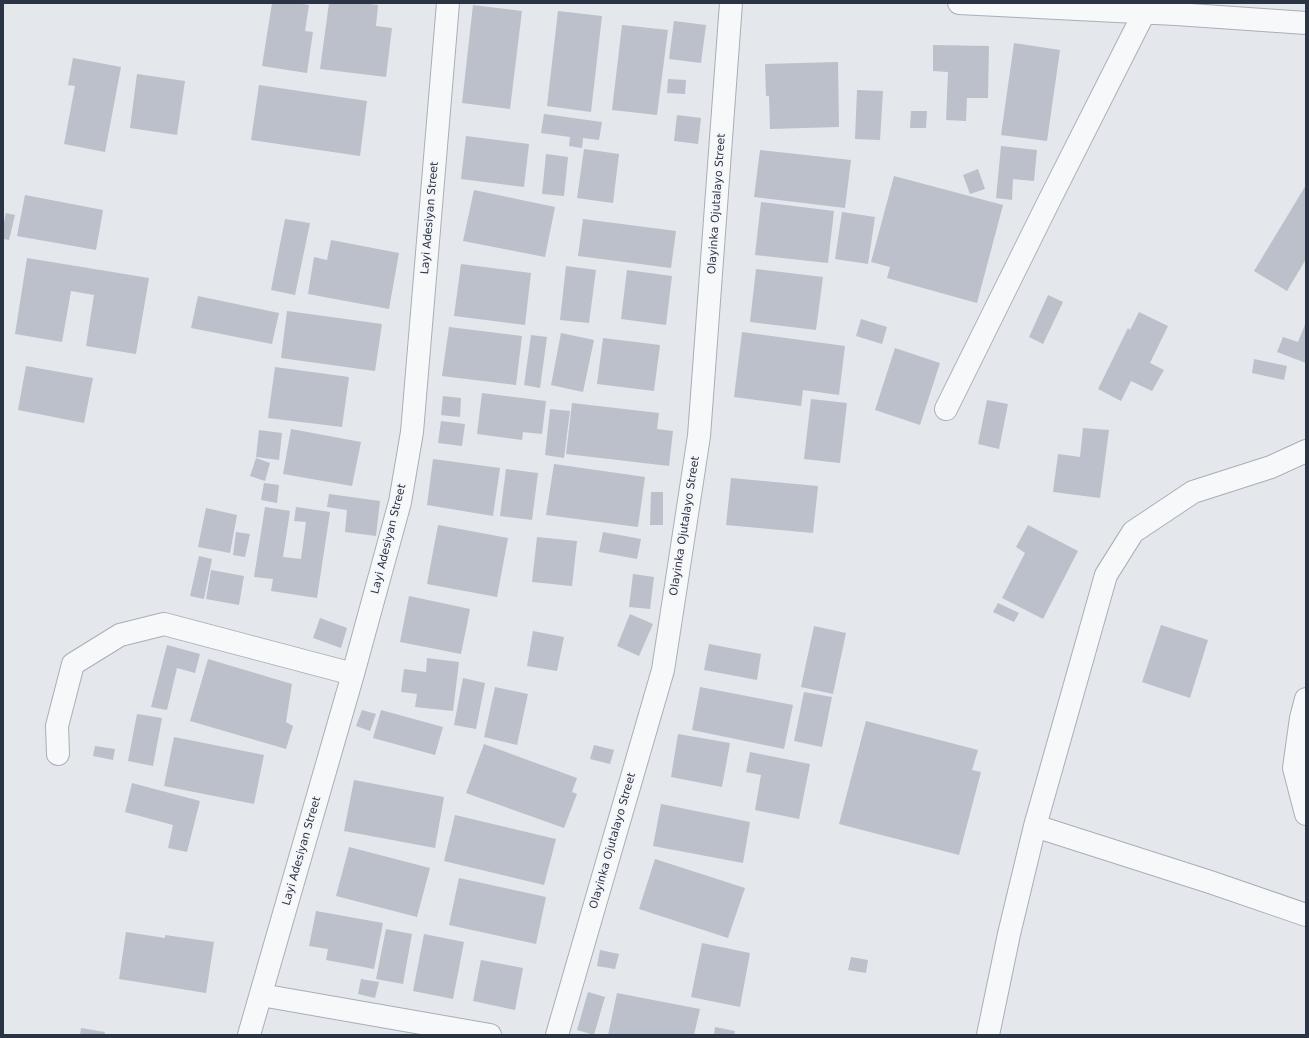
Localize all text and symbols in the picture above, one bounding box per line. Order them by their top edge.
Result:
street label: Olayinka Ojutalayo Street [705,133,729,275]
street label: Layi Adesiyan Street [419,161,441,275]
street label: Olayinka Ojutalayo Street [667,455,703,597]
street label: Layi Adesiyan Street [369,483,409,595]
street label: Olayinka Ojutalayo Street [587,771,639,911]
street label: Layi Adesiyan Street [280,795,324,907]

